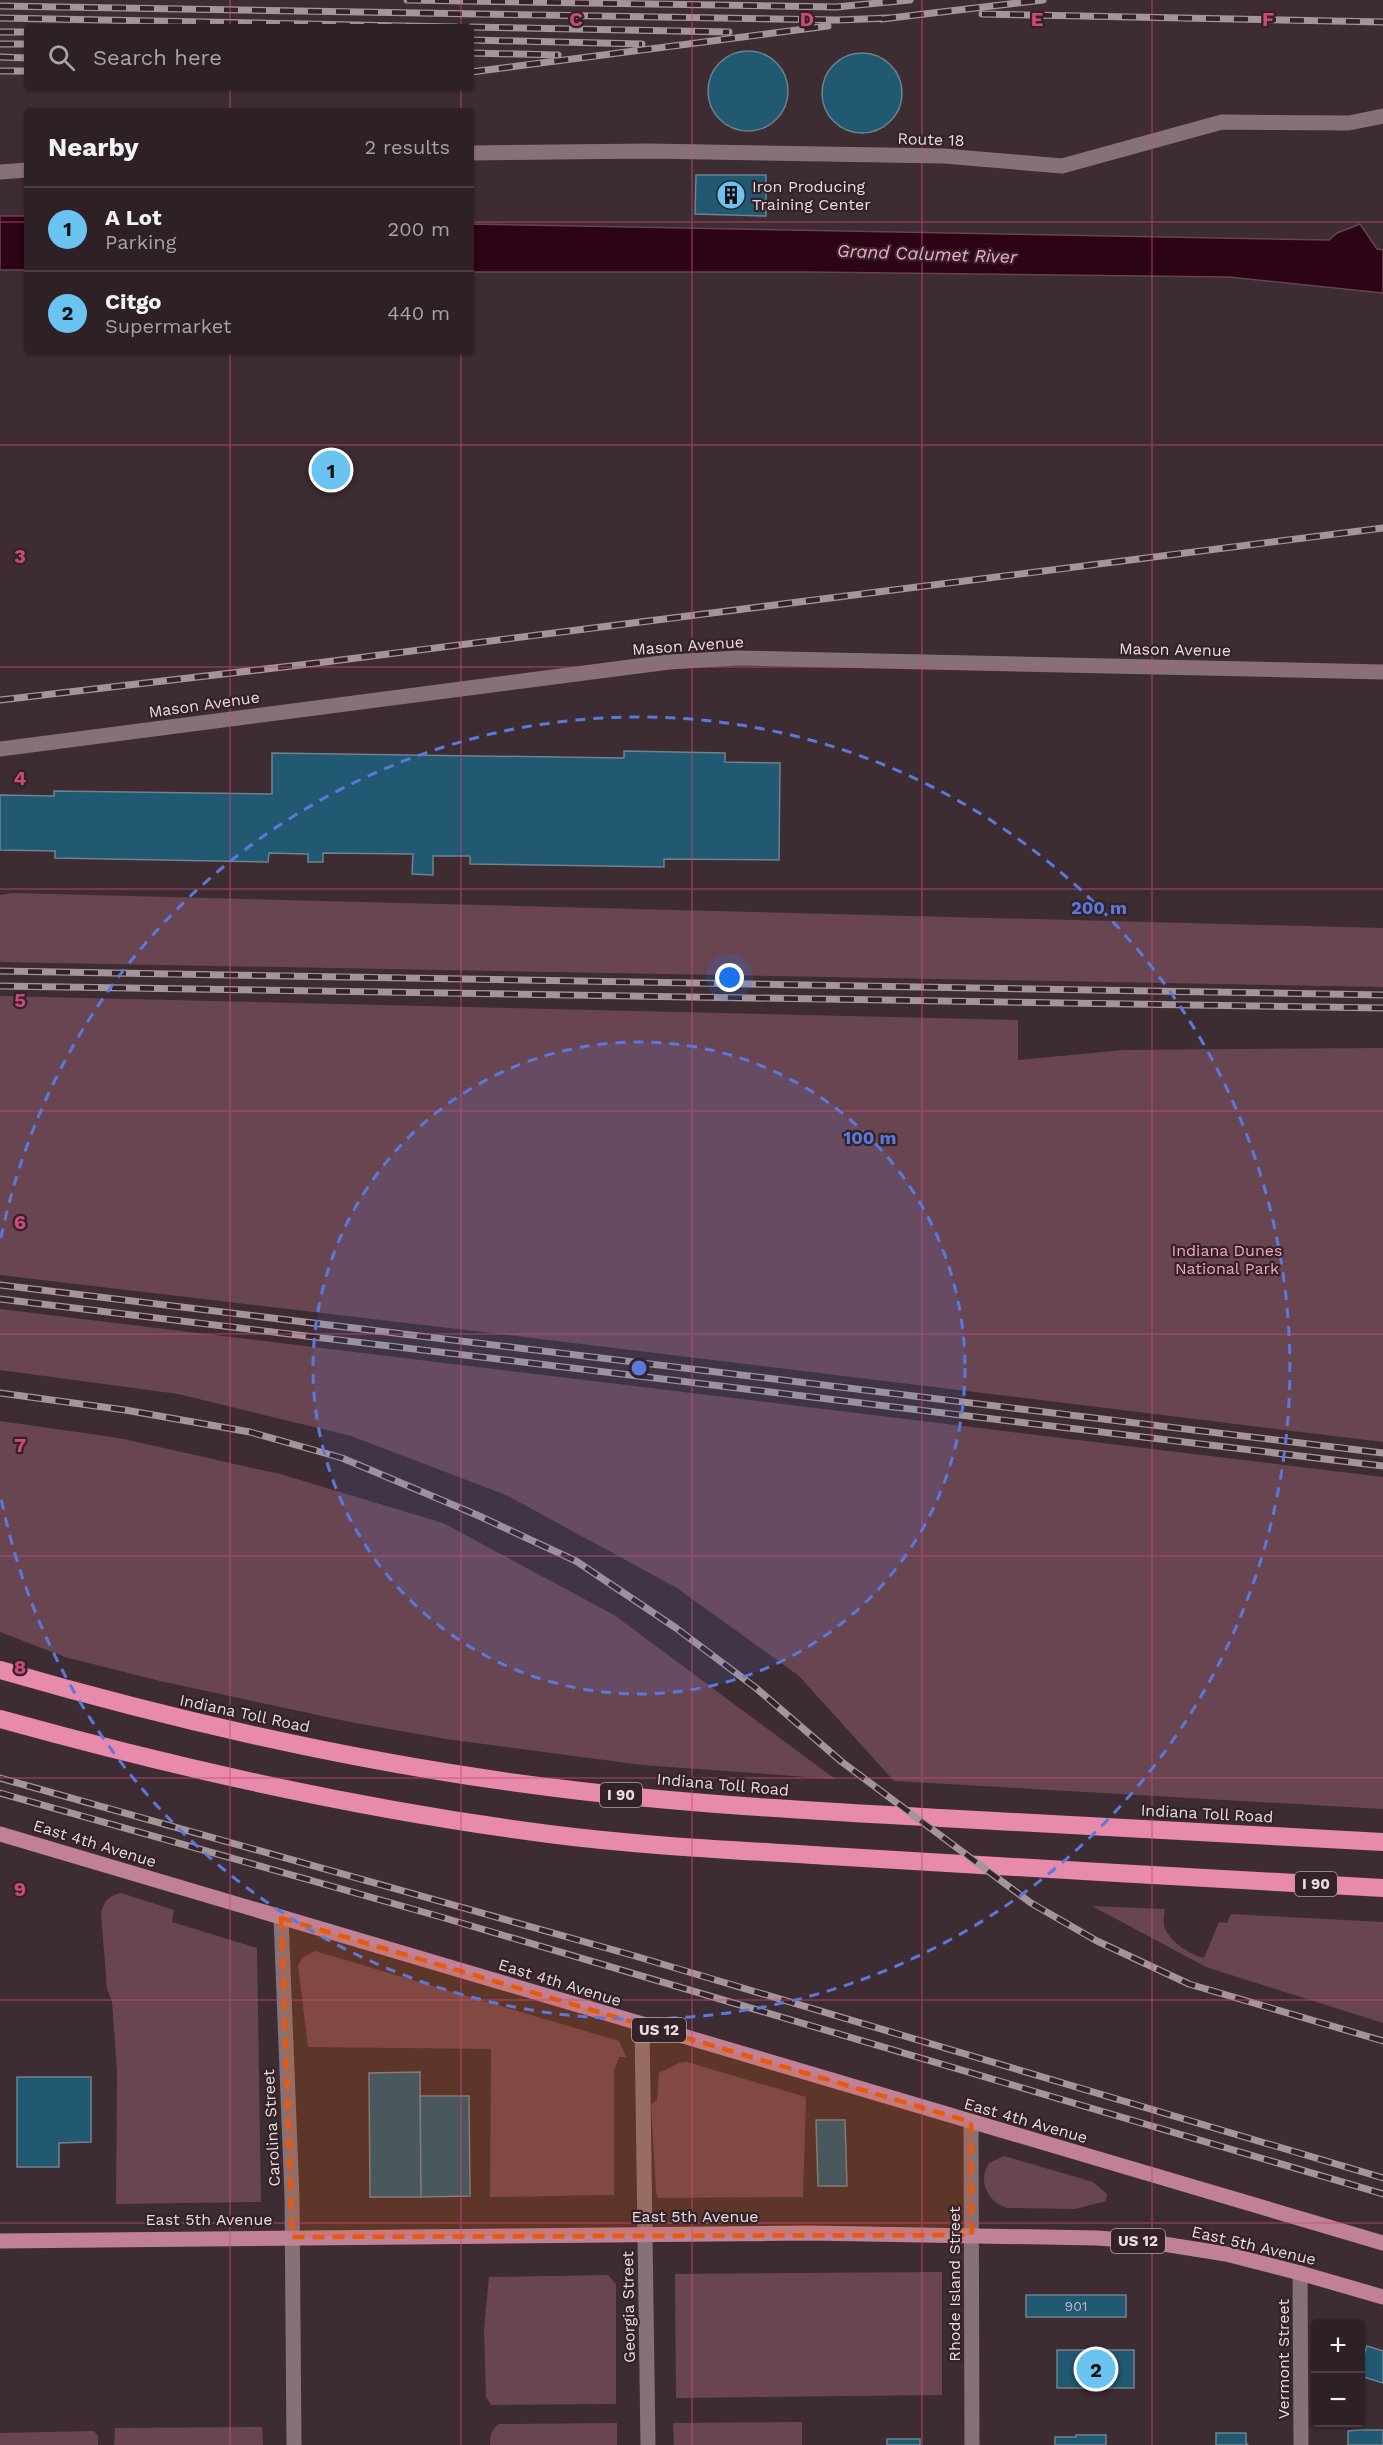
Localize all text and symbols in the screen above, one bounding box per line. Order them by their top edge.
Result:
text: C [569,7,583,31]
text: D [800,7,814,31]
text: E [1031,7,1043,31]
text: F [1262,7,1274,31]
search box [24,24,474,90]
icon: search [45,41,78,74]
text: Search here [93,45,222,70]
street label: Route 18 [897,129,965,150]
text: Nearby [48,132,139,162]
text: 2 results [365,135,450,159]
place label: Iron Producing Training Center [752,177,871,214]
building icon: Iron Producing Training Center [715,179,747,211]
text: A Lot [105,205,162,230]
text: 1 [63,217,72,241]
text: 200 m [388,217,450,241]
text: Parking [105,230,176,254]
water label: Grand Calumet River [837,240,1018,267]
text: Citgo [105,289,162,314]
text: 2 [62,301,73,325]
text: 440 m [387,301,450,325]
text: Supermarket [105,314,231,338]
pin: 1 [312,448,350,492]
text: 3 [14,544,26,568]
street label: Mason Avenue [632,632,745,659]
street label: Mason Avenue [1119,639,1231,660]
street label: Mason Avenue [147,687,261,722]
text: 4 [14,766,27,790]
text: 200 m [1071,897,1127,918]
your location [715,963,744,992]
text: 5 [14,988,26,1012]
text: 100 m [843,1127,897,1148]
text: 6 [14,1210,26,1234]
park label: Indiana Dunes National Park [1172,1241,1282,1278]
centre of rings [629,1358,649,1378]
text: 7 [14,1433,26,1457]
text: 8 [14,1655,26,1679]
street label: Indiana Toll Road [178,1690,312,1737]
street label: Indiana Toll Road [656,1769,790,1800]
road number: I 90 [600,1783,642,1807]
street label: Indiana Toll Road [1140,1801,1274,1826]
street label: East 4th Avenue [31,1816,159,1871]
road number: I 90 [1295,1872,1337,1896]
text: 9 [14,1877,26,1901]
street label: East 4th Avenue [496,1955,624,2010]
road number: US 12 [632,2018,686,2042]
street label: Carolina Street [259,2069,284,2187]
street label: East 4th Avenue [962,2094,1090,2147]
street label: Rhode Island Street [945,2206,964,2362]
street label: East 5th Avenue [631,2207,759,2226]
street label: East 5th Avenue [145,2210,273,2229]
street label: East 5th Avenue [1190,2222,1318,2269]
road number: US 12 [1111,2229,1165,2253]
street label: Georgia Street [618,2251,639,2363]
house number: 901 [1065,2298,1087,2314]
street label: Vermont Street [1274,2299,1293,2419]
map controls [1311,2319,1365,2427]
button: + [1311,2319,1365,2373]
pin: 2 [1076,2346,1116,2392]
button: − [1311,2373,1365,2427]

